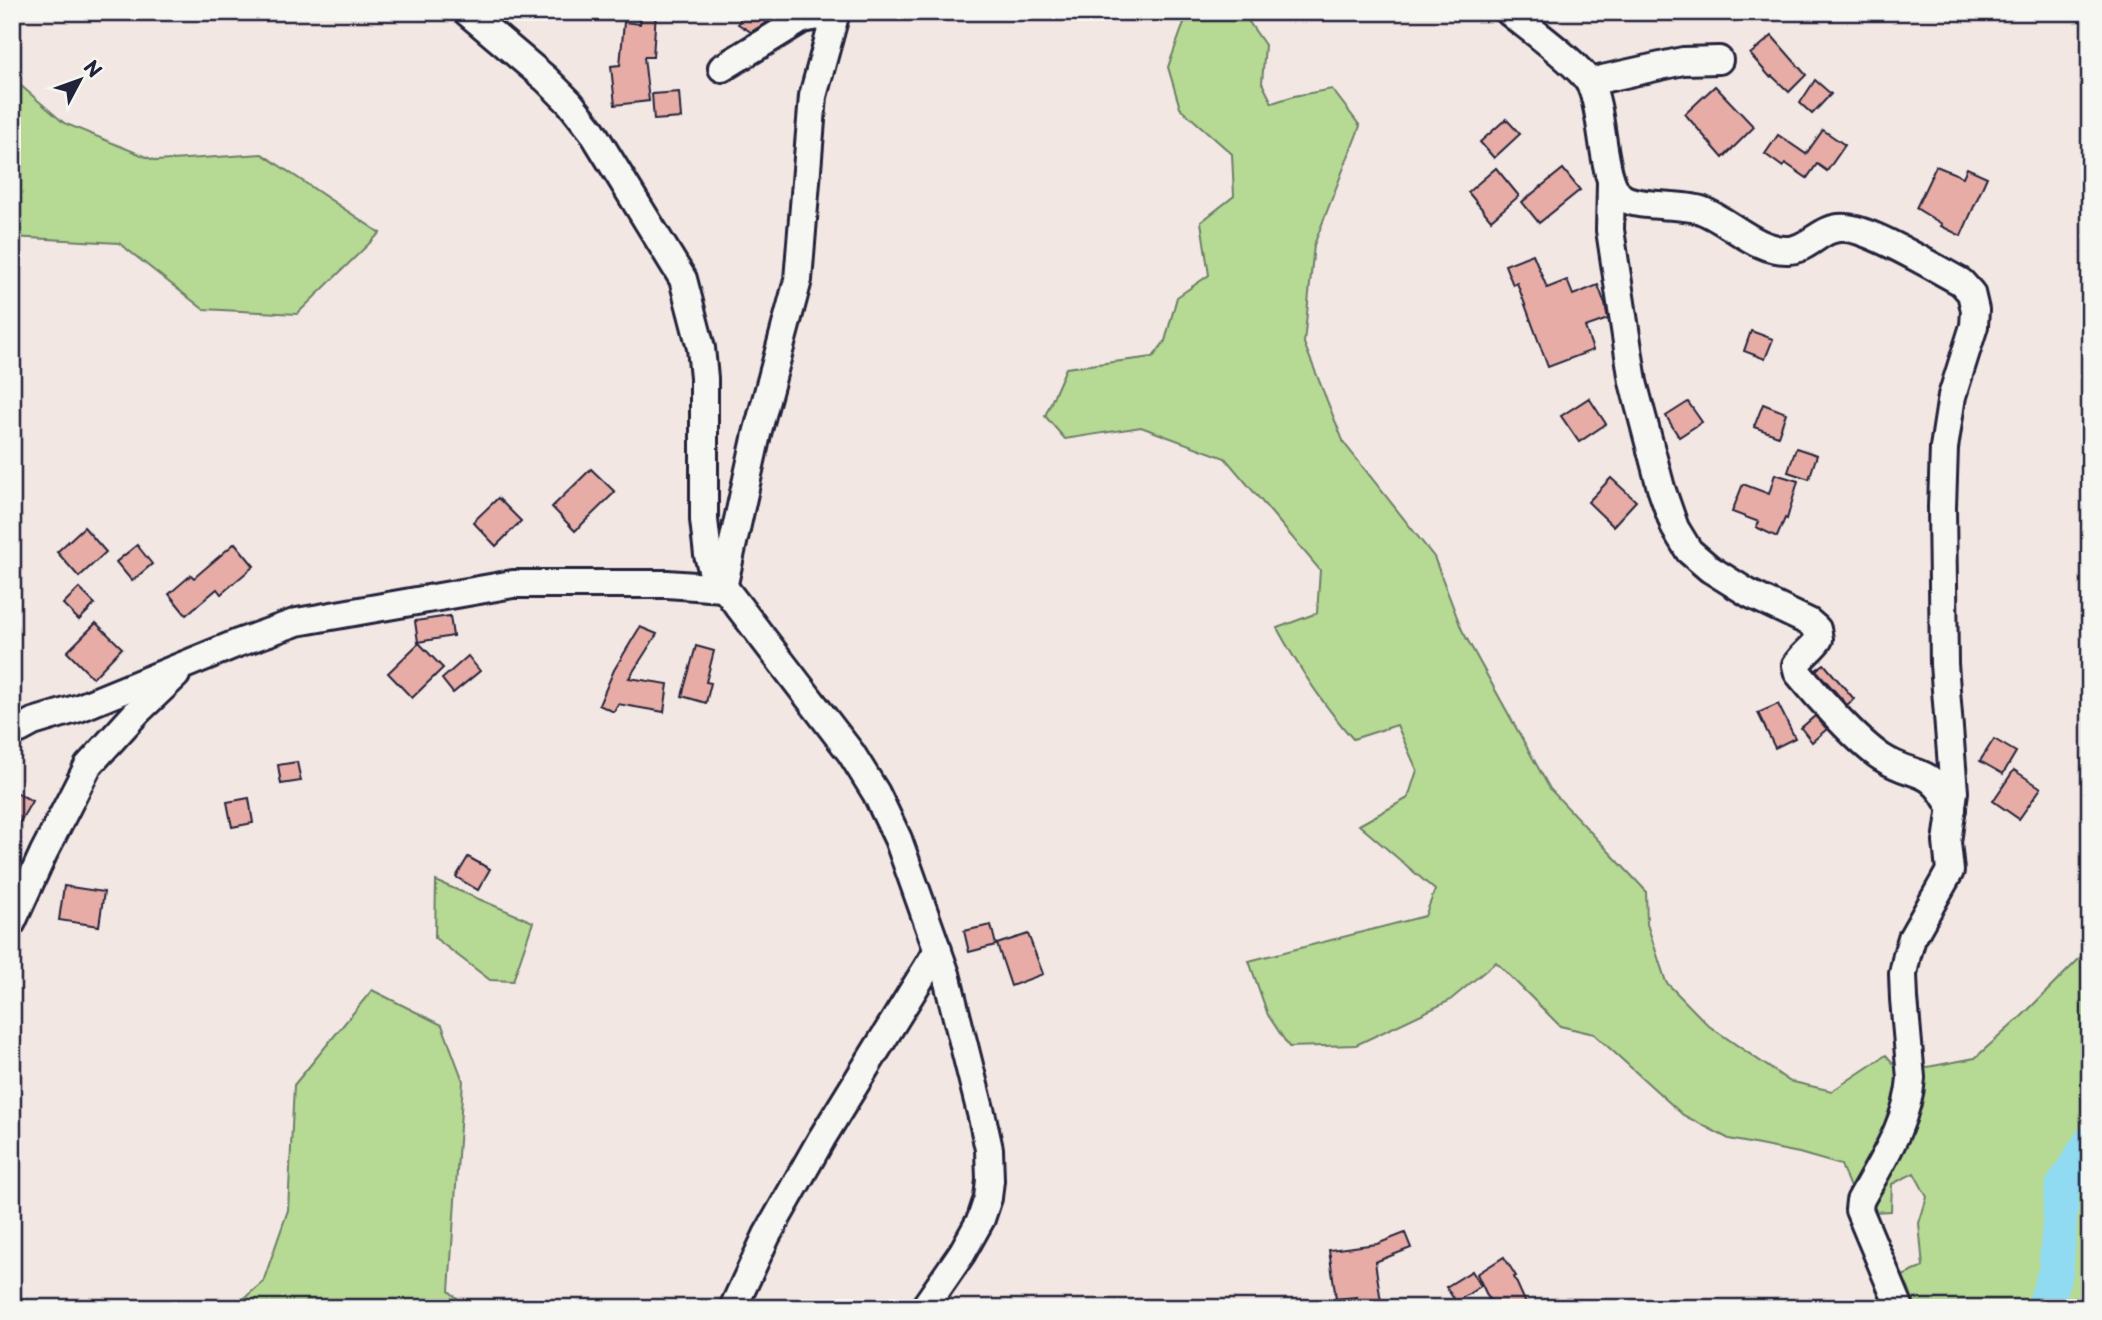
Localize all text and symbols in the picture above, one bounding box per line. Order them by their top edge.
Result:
north arrow [46,46,116,116]
text: N [78,53,109,83]

